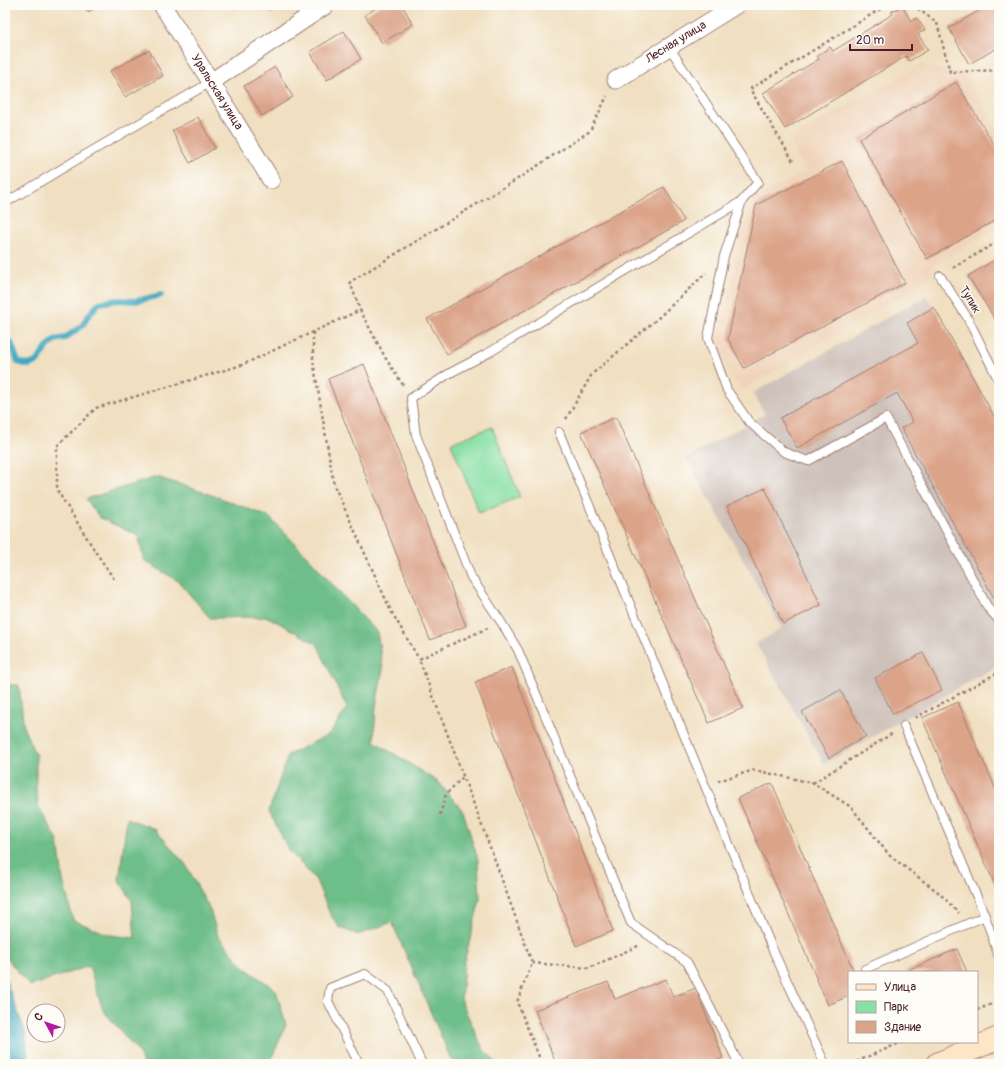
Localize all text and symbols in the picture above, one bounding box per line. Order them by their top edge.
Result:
street label: Лесная улица [642,17,710,67]
scale bar [850,26,912,52]
text: 20 m [856,33,885,48]
street label: Уральская улица [188,51,246,133]
street label: Тупик [956,284,984,316]
legend [848,971,978,1043]
text: Улица [884,980,916,995]
text: Парк [884,1000,909,1015]
north arrow [26,1003,66,1043]
text: С [32,1010,46,1024]
text: Здание [884,1020,921,1035]

